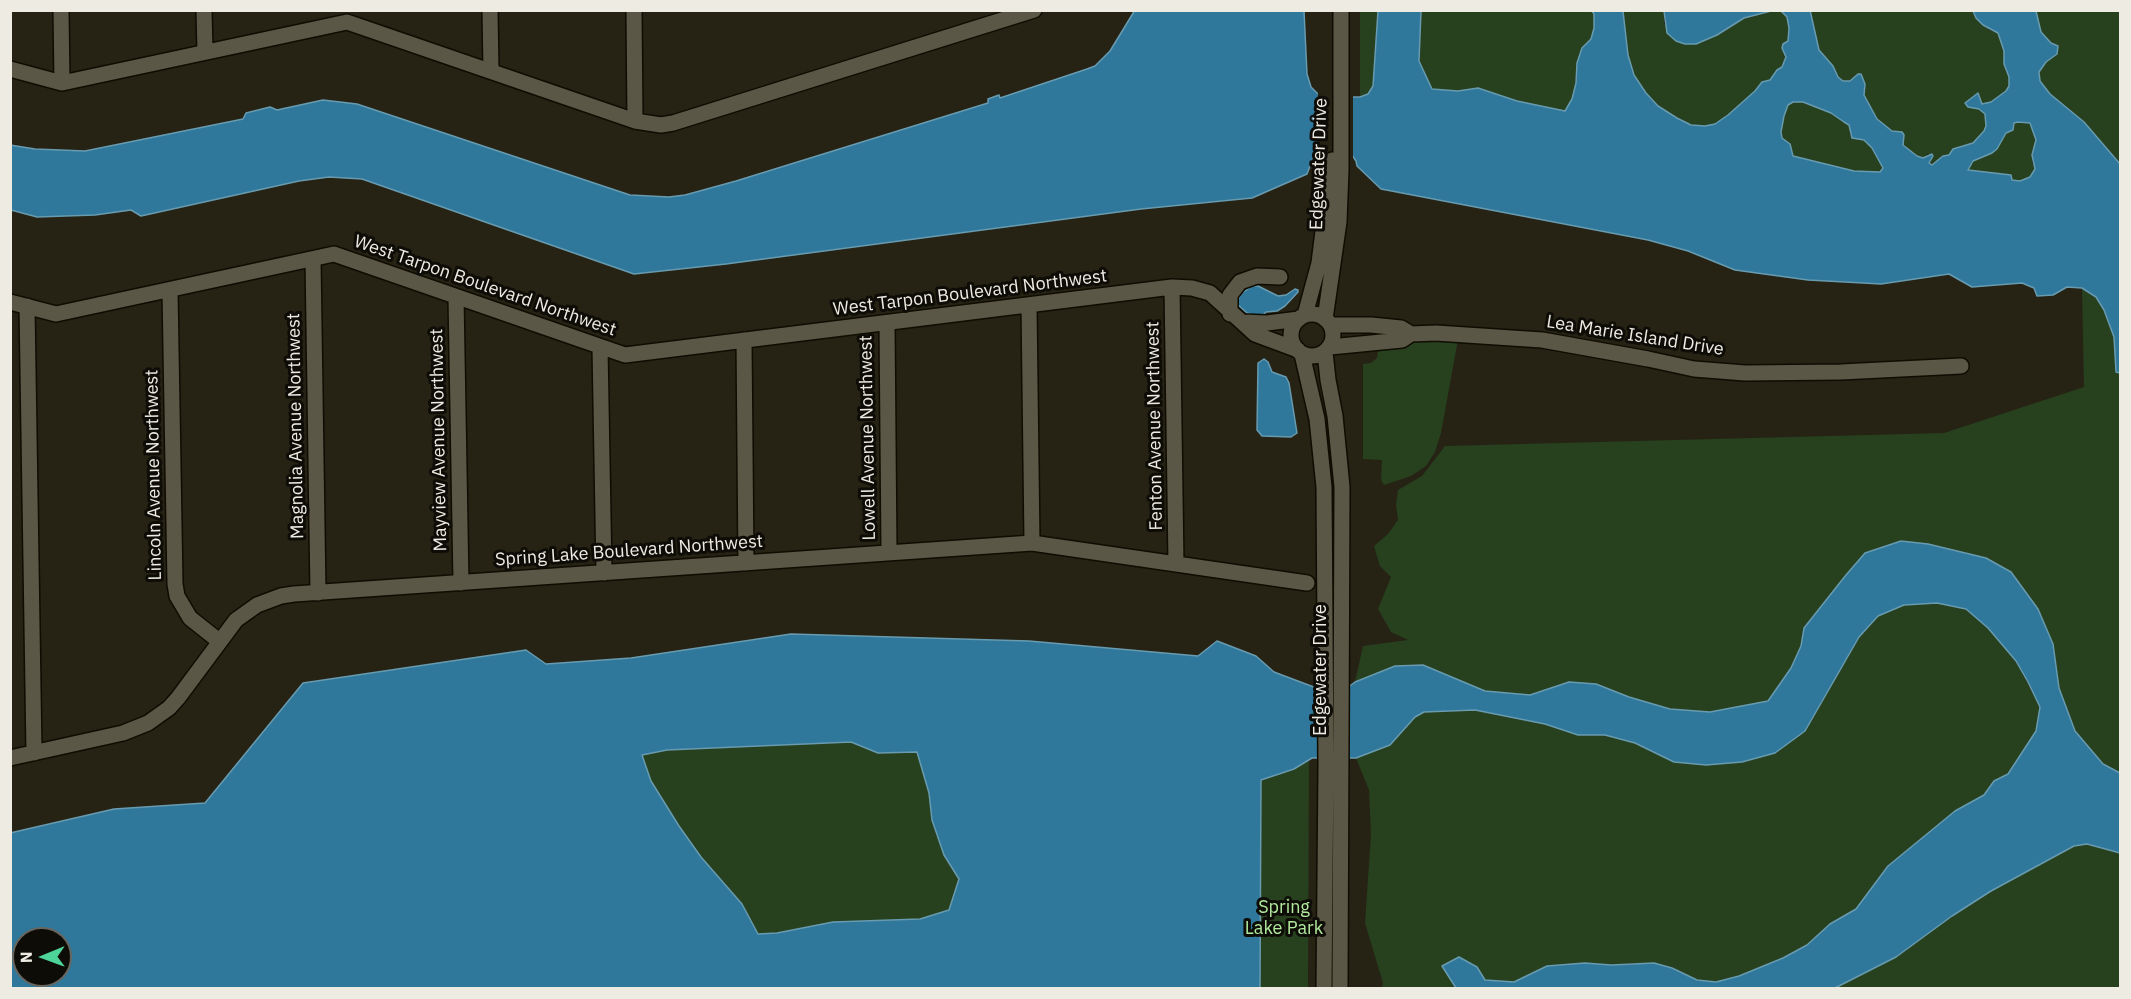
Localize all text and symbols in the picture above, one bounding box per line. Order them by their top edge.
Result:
street label: Edgewater Drive [1306,98,1332,230]
street label: West Tarpon Boulevard Northwest [351,231,619,341]
street label: West Tarpon Boulevard Northwest [832,265,1108,321]
street label: Lea Marie Island Drive [1545,311,1725,361]
street label: Magnolia Avenue Northwest [283,313,309,539]
street label: Fenton Avenue Northwest [1142,321,1168,531]
street label: Mayview Avenue Northwest [426,328,452,552]
street label: Lowell Avenue Northwest [855,335,881,541]
street label: Lincoln Avenue Northwest [141,369,167,581]
street label: Spring Lake Boulevard Northwest [494,531,764,571]
street label: Edgewater Drive [1310,604,1332,736]
park label: Spring Lake Park [1245,897,1323,940]
north arrow [12,927,72,987]
text: N [16,951,36,963]

